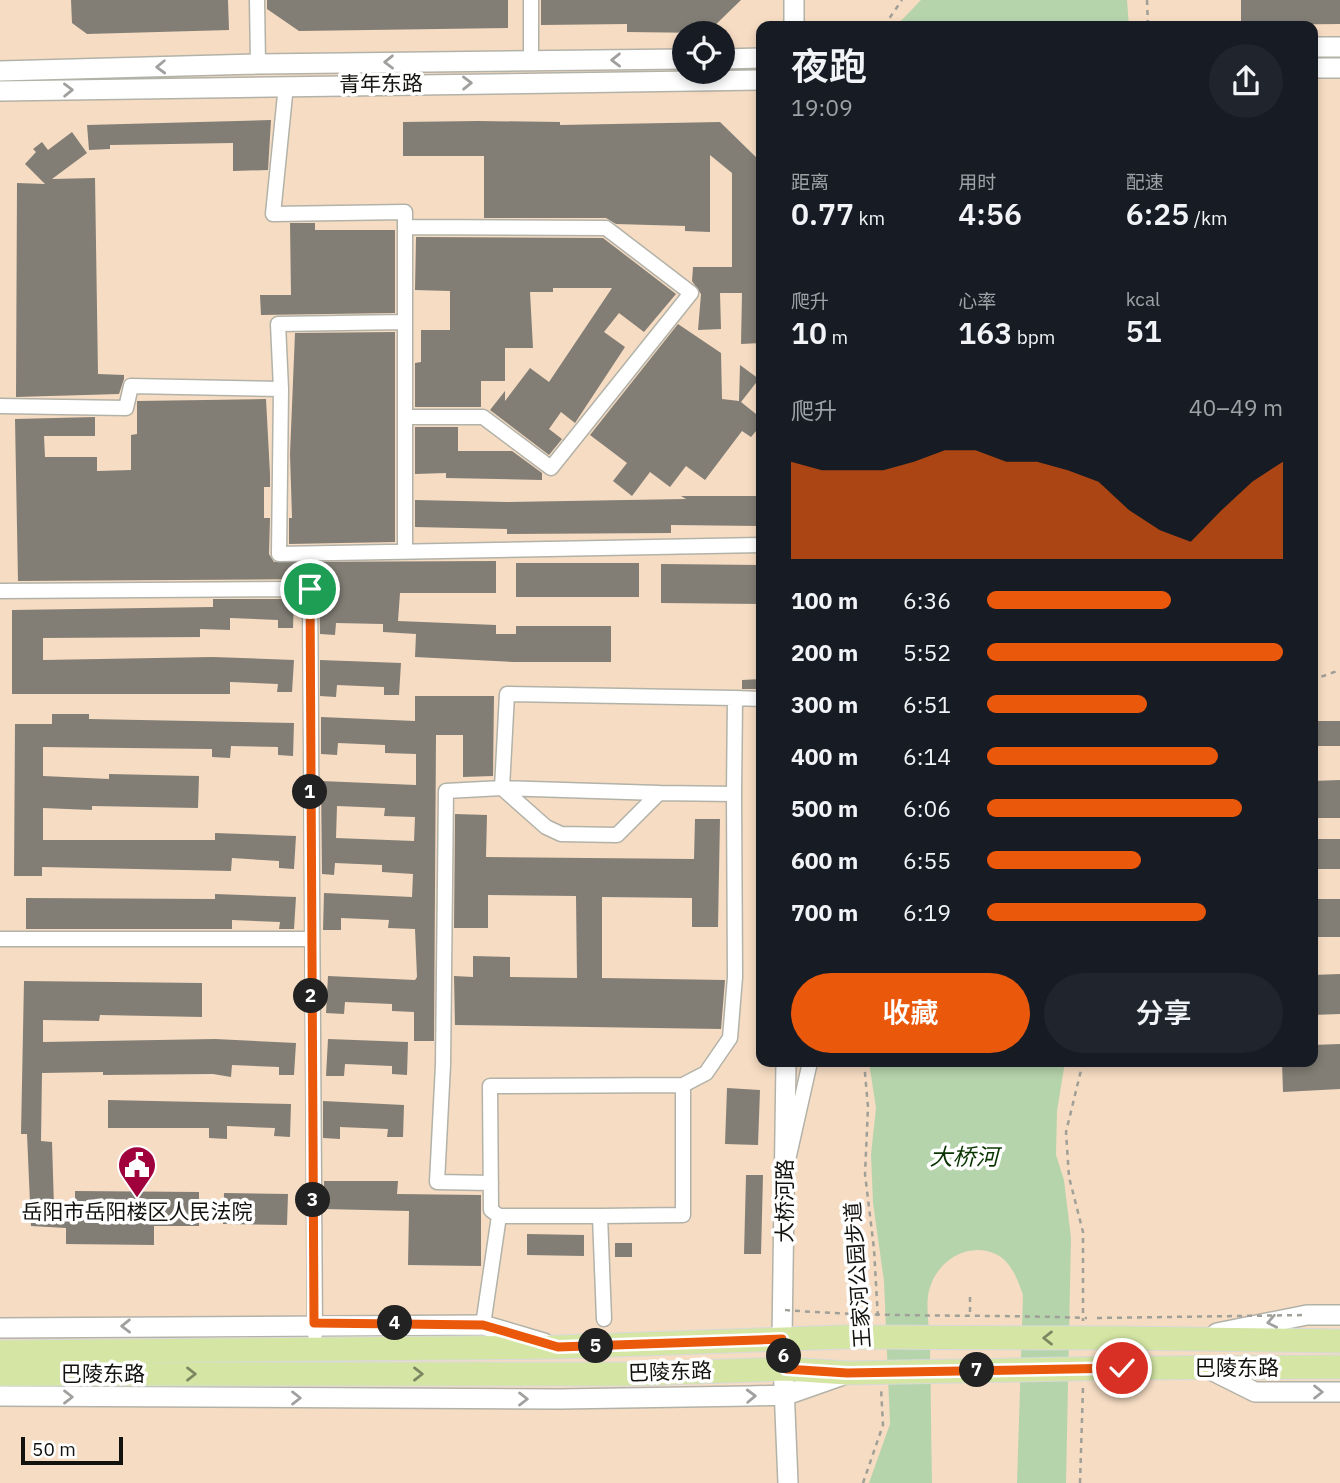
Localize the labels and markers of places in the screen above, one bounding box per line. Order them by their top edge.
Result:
pin [280,559,340,619]
pin: 1 [292,774,328,810]
pin: 2 [294,978,328,1014]
public building icon: 岳阳市岳阳楼区人民法院 [116,1144,158,1199]
pin: 3 [296,1182,330,1218]
place label: 岳阳市岳阳楼区人民法院 [22,1197,253,1225]
pin: 4 [378,1306,412,1340]
pin: 5 [578,1328,614,1364]
pin: 6 [766,1338,802,1374]
pin [1092,1338,1152,1398]
pin: 7 [960,1352,995,1388]

